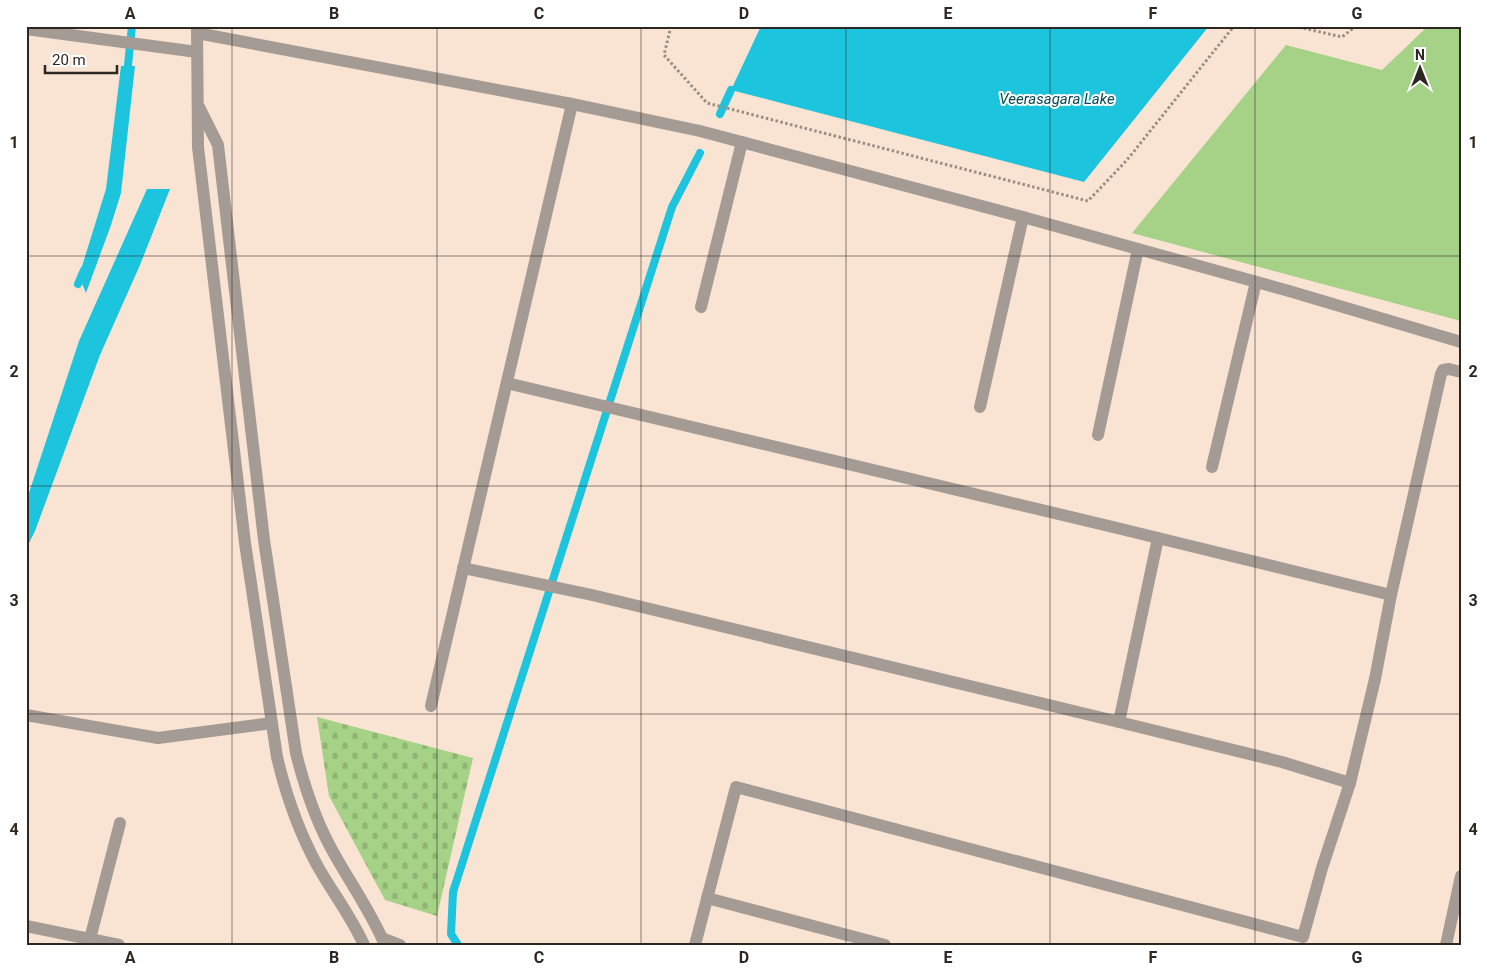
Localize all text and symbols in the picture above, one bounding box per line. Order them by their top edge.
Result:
text: A [125,4,136,23]
text: B [329,4,339,23]
text: C [534,4,544,23]
text: D [739,4,749,23]
text: E [944,4,953,23]
text: F [1149,4,1158,23]
text: G [1352,4,1363,23]
scale bar [45,42,118,74]
north arrow [1394,42,1444,92]
text: N [1415,47,1425,63]
text: 20 m [52,51,86,69]
water label: Veerasagara Lake [999,90,1115,108]
text: 1 [9,133,19,152]
text: 1 [1468,133,1478,152]
text: 2 [9,362,19,381]
text: 2 [1468,362,1478,381]
text: 3 [9,591,19,610]
text: 3 [1468,591,1478,610]
text: 4 [9,820,19,839]
text: 4 [1468,820,1478,839]
text: A [125,948,136,967]
text: B [329,948,339,967]
text: C [534,948,544,967]
text: D [739,948,749,967]
text: E [944,948,953,967]
text: F [1149,948,1158,967]
text: G [1352,948,1363,967]

